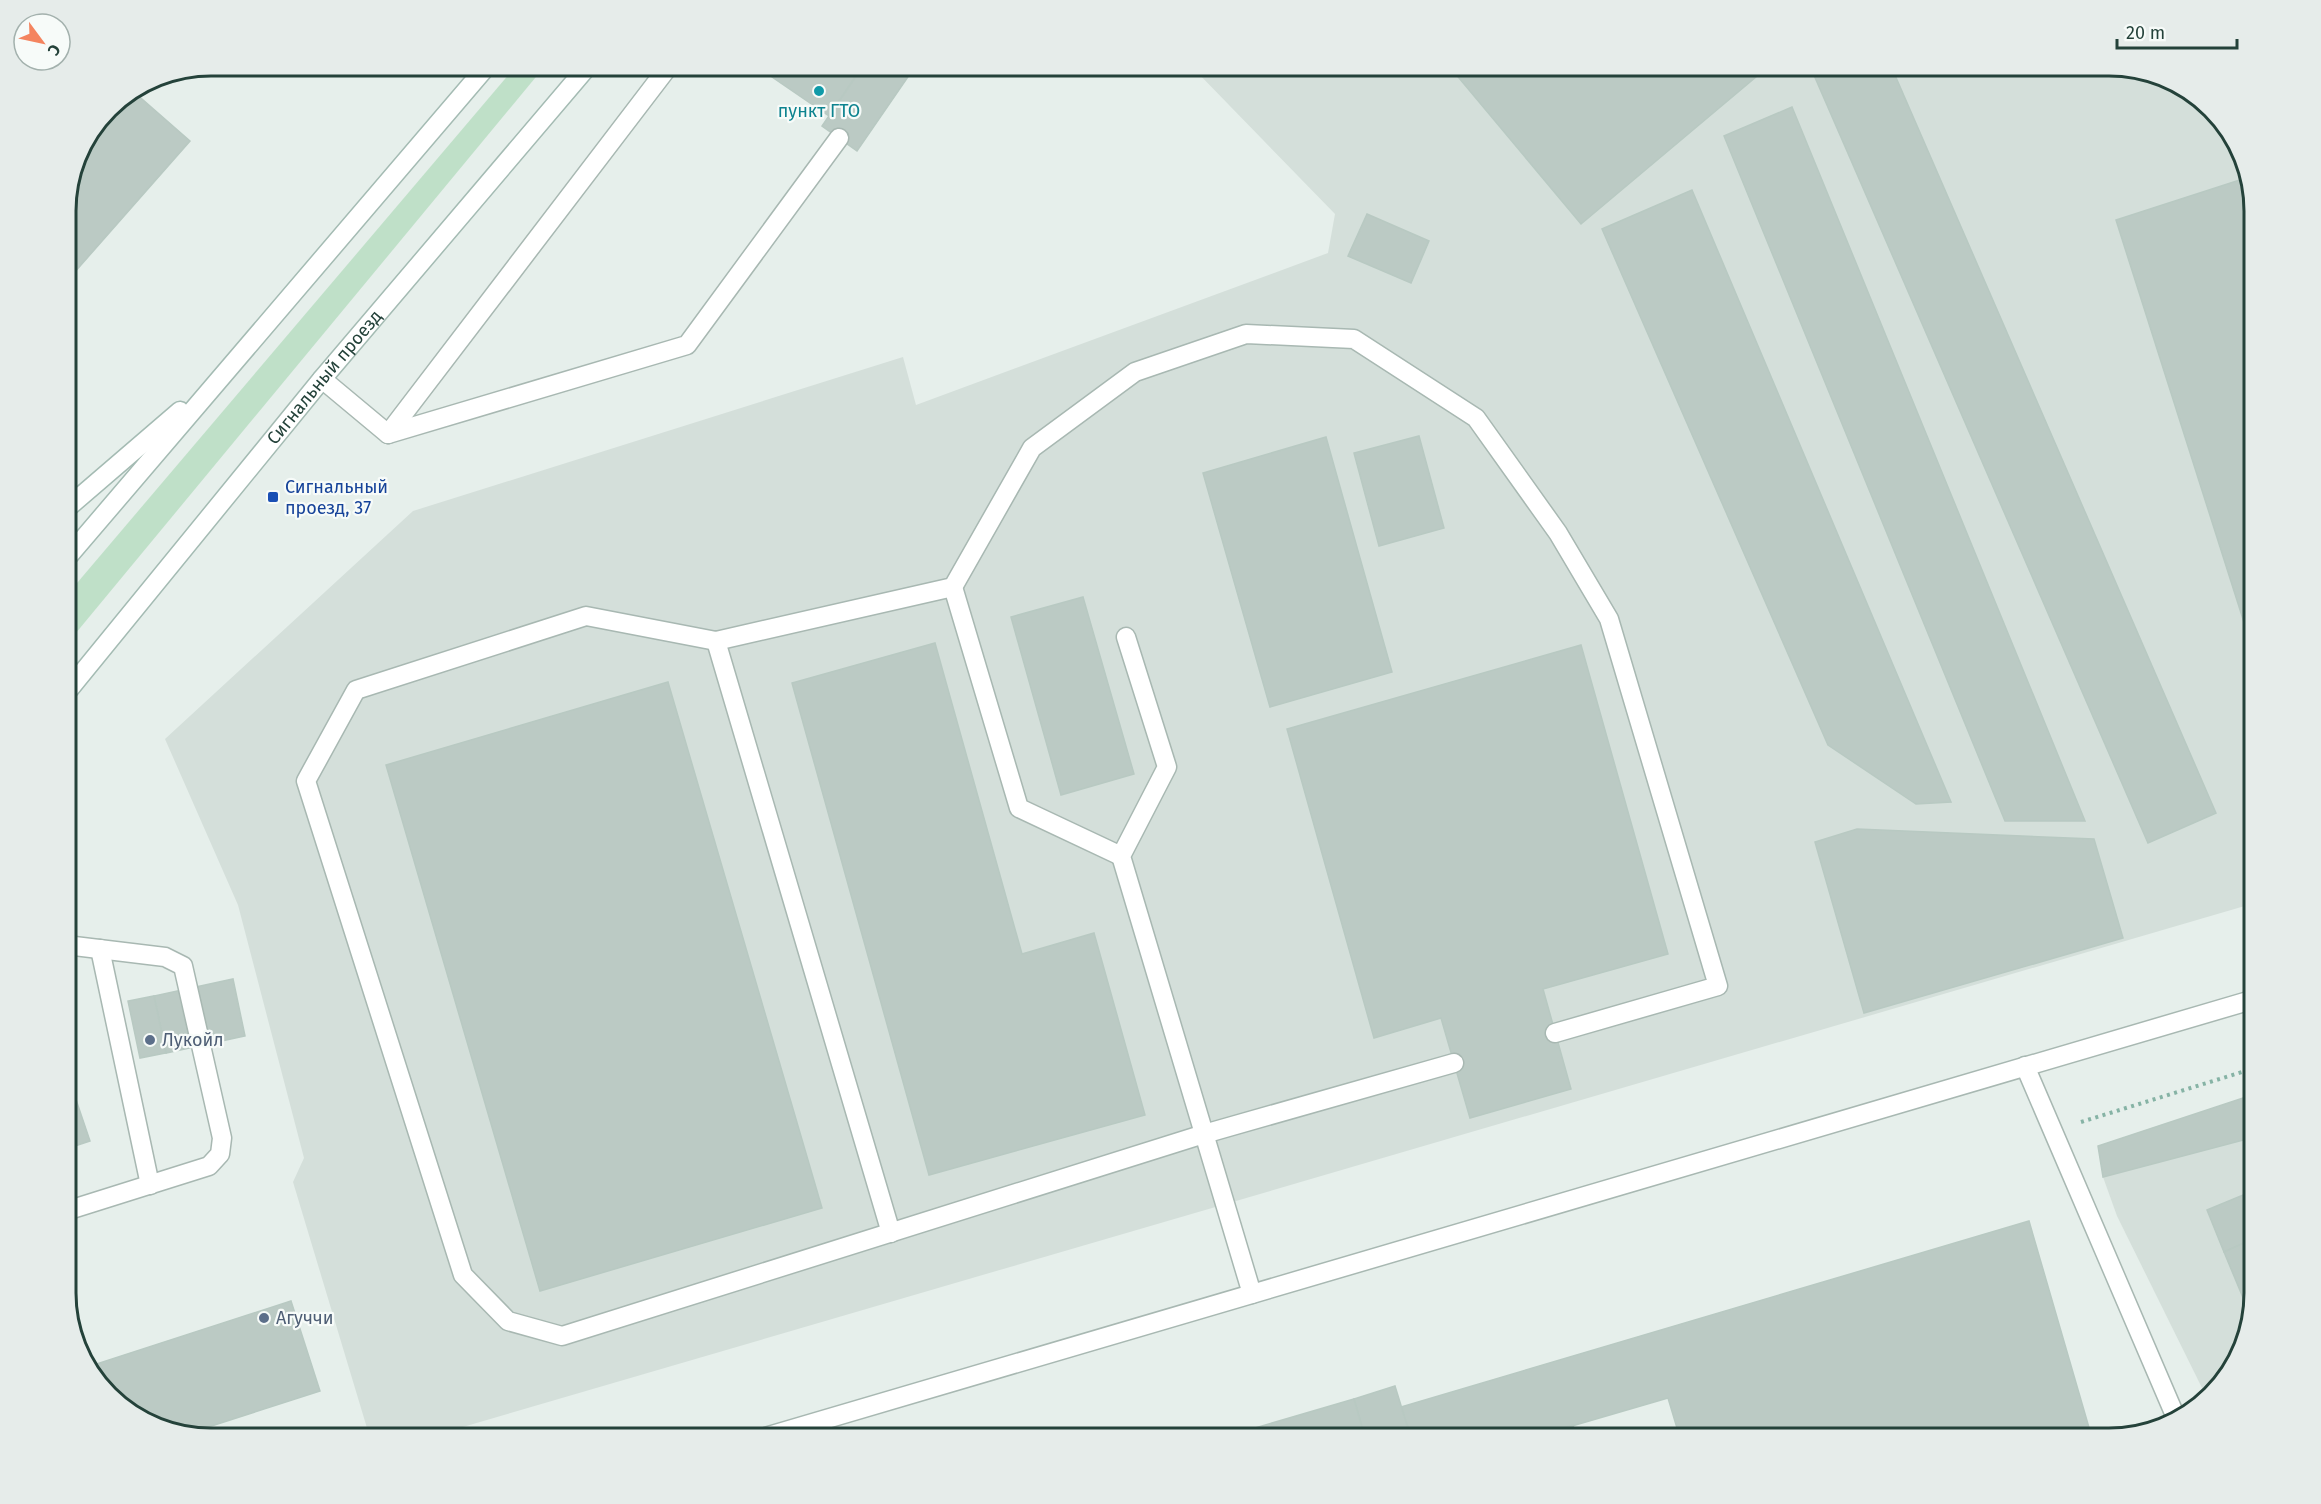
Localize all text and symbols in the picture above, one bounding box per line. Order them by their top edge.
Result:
north arrow [12,12,72,72]
scale bar [2117,12,2237,50]
text: 20 m [2126,22,2165,44]
text: С [43,41,65,60]
marker: пункт ГТО [812,84,826,98]
place label: пункт ГТО [778,100,860,122]
street label: Сигнальный проезд [262,306,387,449]
place label: Сигнальный проезд, 37 [285,476,388,519]
marker: Сигнальный проезд, 37 [266,490,280,504]
place label: Лукойл [162,1029,224,1051]
marker: Лукойл [143,1033,157,1047]
place label: Агуччи [276,1307,334,1329]
marker: Агуччи [257,1311,271,1325]

